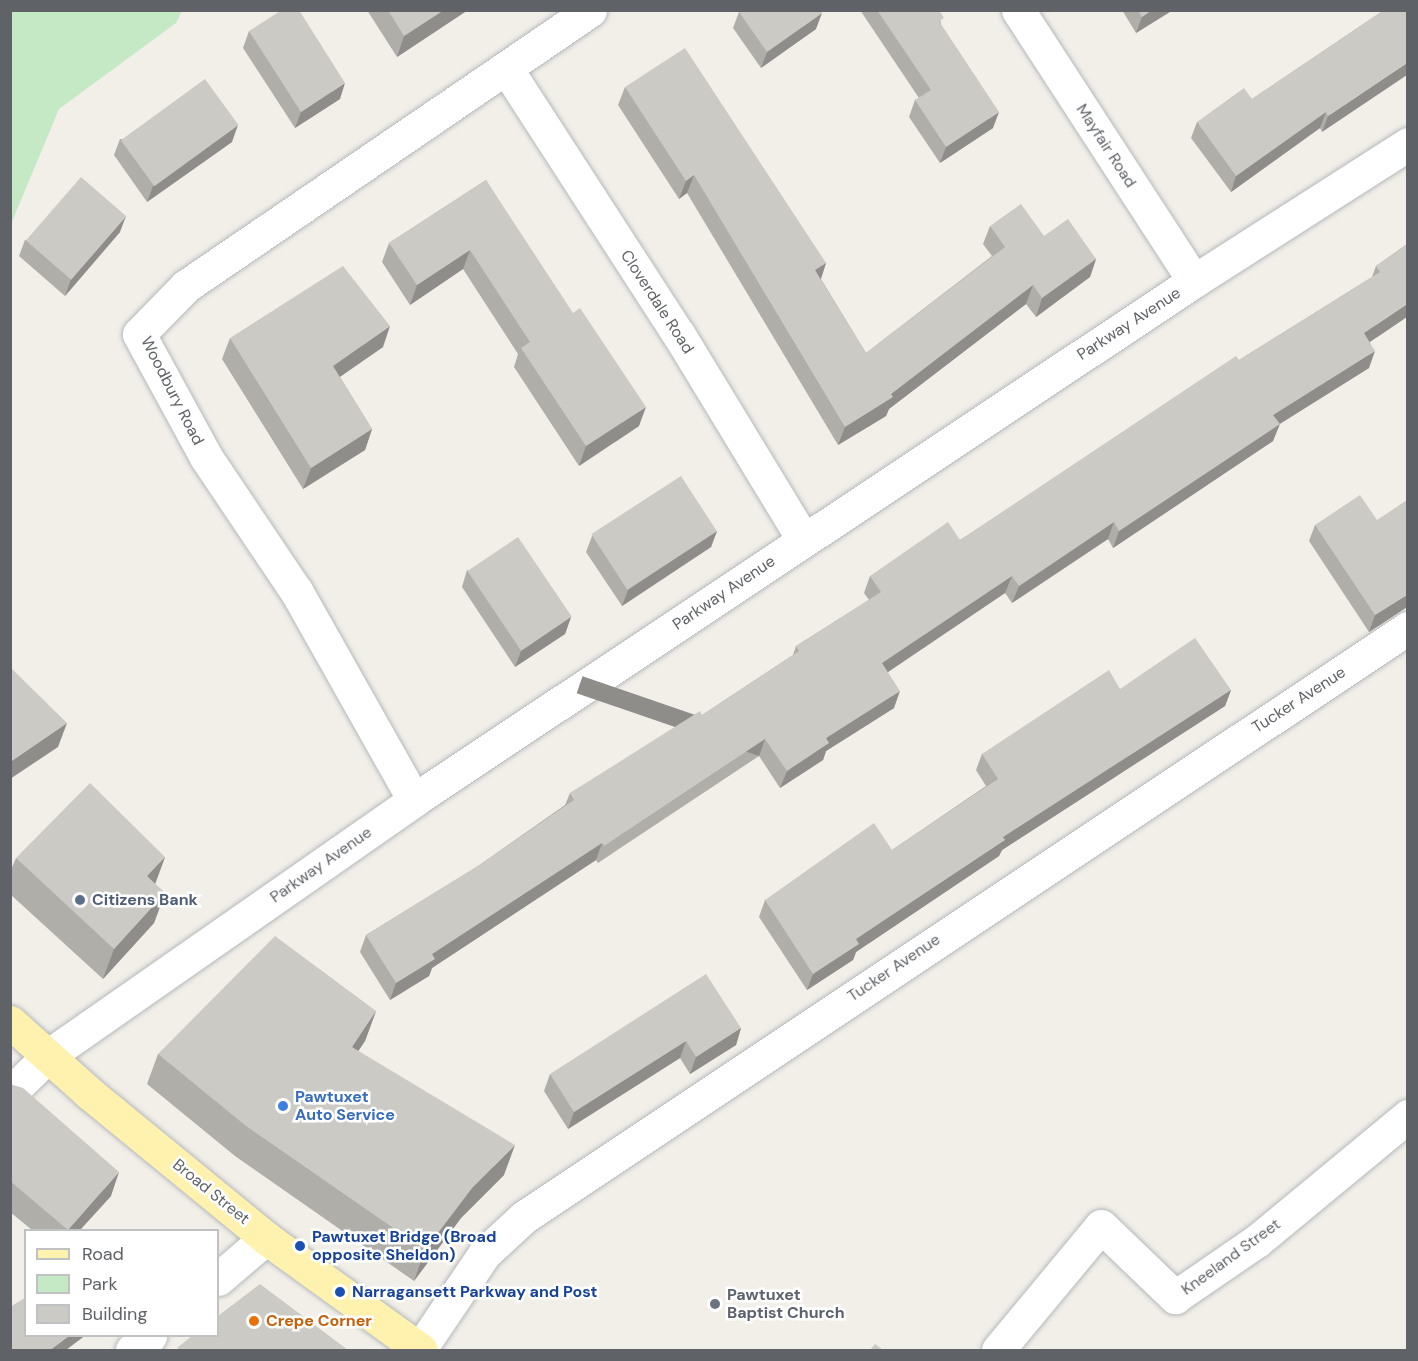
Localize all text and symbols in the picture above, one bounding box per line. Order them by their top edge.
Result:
street label: Mayfair Road [1072,101,1140,191]
street label: Cloverdale Road [616,247,698,357]
street label: Parkway Avenue [1074,283,1184,365]
street label: Woodbury Road [136,334,208,448]
street label: Parkway Avenue [669,552,779,634]
street label: Tucker Avenue [1249,663,1349,737]
street label: Parkway Avenue [267,823,375,907]
place label: Citizens Bank [92,890,198,910]
marker: Citizens Bank [73,893,87,907]
street label: Tucker Avenue [844,930,944,1006]
place label: Pawtuxet Auto Service [295,1087,395,1125]
marker: Pawtuxet Auto Service [276,1099,290,1113]
street label: Broad Street [169,1155,253,1229]
street label: Kneeland Street [1178,1215,1284,1299]
place label: Pawtuxet Bridge (Broad opposite Sheldon) [312,1227,496,1265]
legend [24,1229,219,1337]
marker: Pawtuxet Bridge (Broad opposite Sheldon) [293,1239,307,1253]
text: Road [82,1242,124,1266]
text: Park [82,1272,118,1296]
place label: Narragansett Parkway and Post [352,1282,597,1302]
marker: Narragansett Parkway and Post [333,1285,347,1299]
place label: Pawtuxet Baptist Church [727,1285,845,1323]
marker: Pawtuxet Baptist Church [708,1297,722,1311]
text: Building [82,1302,147,1326]
place label: Crepe Corner [266,1311,372,1331]
marker: Crepe Corner [247,1314,261,1328]

